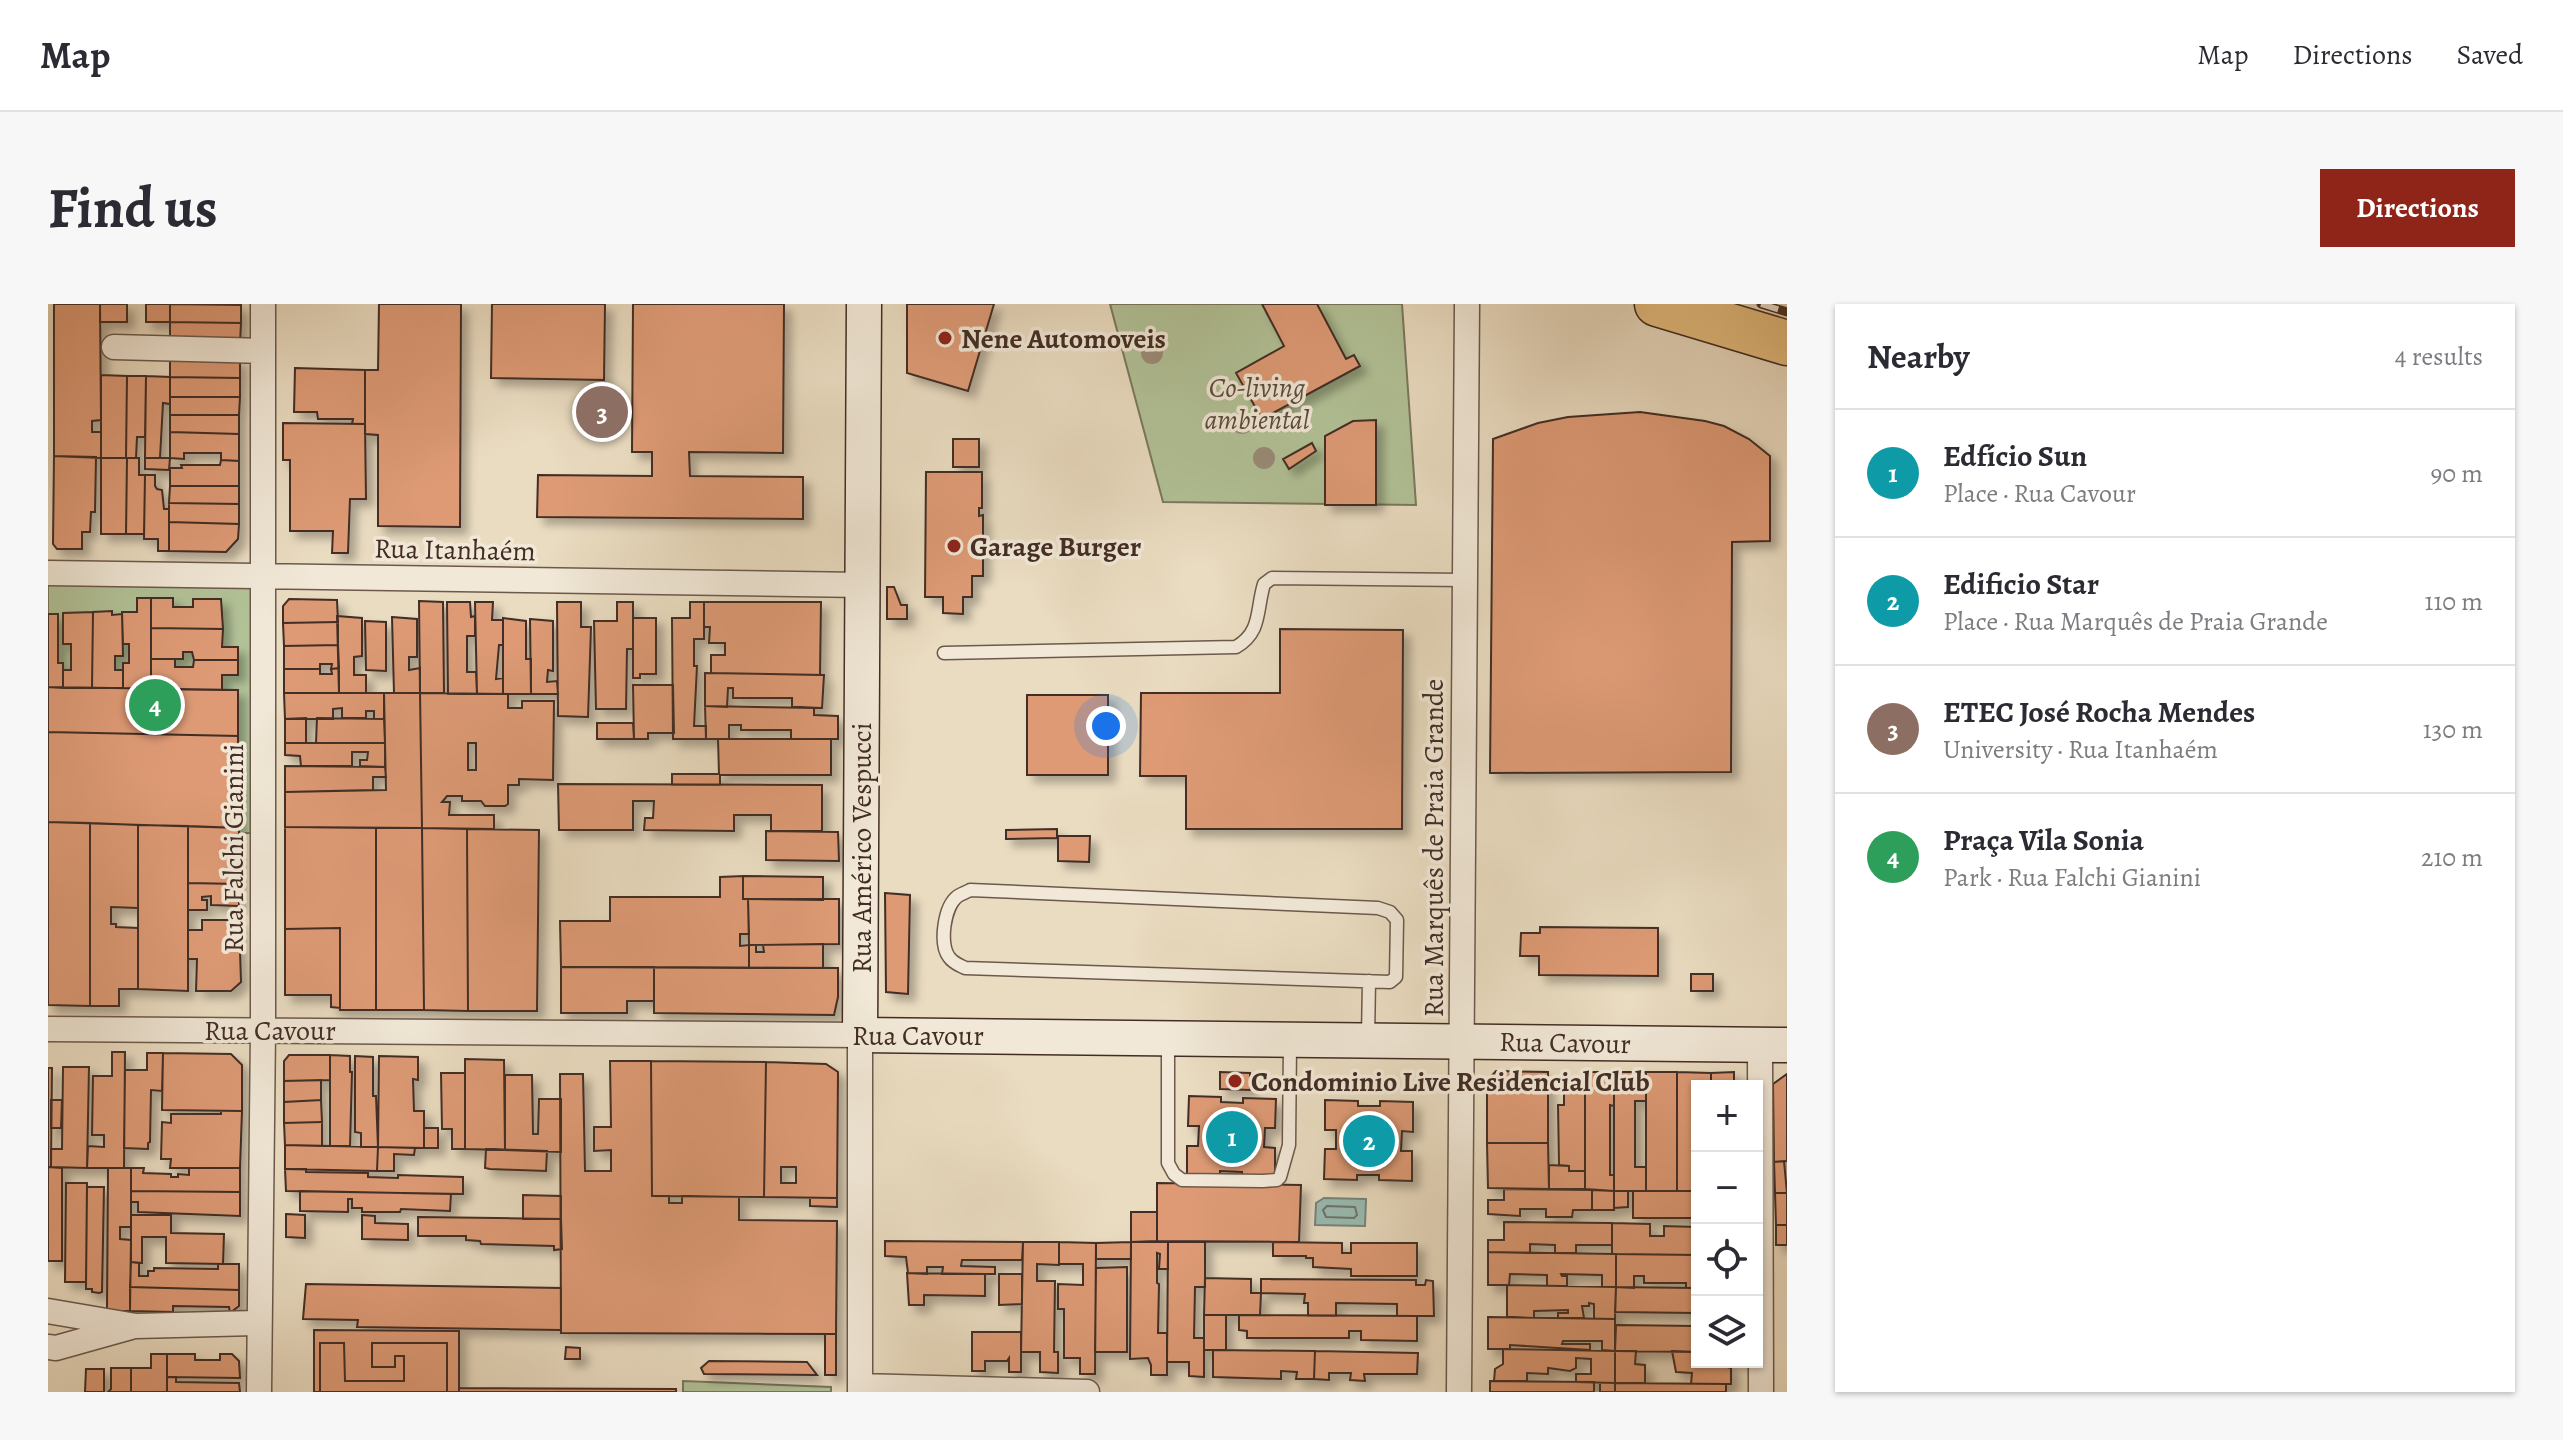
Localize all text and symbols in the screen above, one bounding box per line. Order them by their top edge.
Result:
text: Map [40,29,110,81]
text: Map [2197,36,2248,74]
text: Directions [2292,36,2413,74]
text: Saved [2457,36,2523,74]
button: Directions [2320,169,2515,247]
text: Find us [48,170,218,246]
place label: Nene Automoveis [961,320,1166,358]
marker: Nene Automoveis [936,329,954,347]
text: Nearby [1867,333,1970,380]
text: 4 results [2395,339,2483,374]
park label: Co-living ambiental [1204,369,1310,439]
pin: 3 [576,382,628,442]
text: Edfício Sun [1943,436,2087,476]
text: 1 [1888,456,1898,491]
text: 90 m [2431,456,2483,491]
text: Place · Rua Cavour [1943,476,2136,511]
place label: Garage Burger [970,528,1142,566]
street label: Rua Itanhaém [374,530,536,570]
marker: Garage Burger [945,537,963,555]
text: Edificio Star [1943,564,2099,604]
text: 2 [1887,584,1899,619]
text: 110 m [2425,584,2483,619]
text: Place · Rua Marquês de Praia Grande [1943,604,2328,639]
pin: 4 [129,675,181,735]
street label: Rua Marquês de Praia Grande [1415,679,1453,1017]
text: ETEC José Rocha Mendes [1943,692,2255,732]
your location [1086,706,1126,746]
text: 3 [1887,712,1899,747]
text: 130 m [2423,712,2483,747]
street label: Rua Américo Vespucci [843,722,881,974]
text: University · Rua Itanhaém [1943,732,2218,767]
street label: Rua Falchi Gianini [215,744,253,952]
text: Praça Vila Sonia [1943,820,2144,860]
text: 4 [1887,840,1899,875]
text: 210 m [2421,840,2483,875]
text: Park · Rua Falchi Gianini [1943,860,2201,895]
street label: Rua Cavour [204,1012,336,1050]
street label: Rua Cavour [852,1017,984,1055]
street label: Rua Cavour [1499,1023,1632,1063]
place label: Condominio Live Residencial Club [1251,1063,1650,1101]
marker: Condominio Live Residencial Club [1226,1072,1244,1090]
map controls [1691,1080,1763,1368]
button: + [1691,1080,1763,1152]
pin: 1 [1206,1107,1258,1167]
pin: 2 [1343,1111,1395,1171]
button: − [1691,1152,1763,1224]
button: locate [1691,1224,1763,1296]
button: layers [1691,1296,1763,1368]

